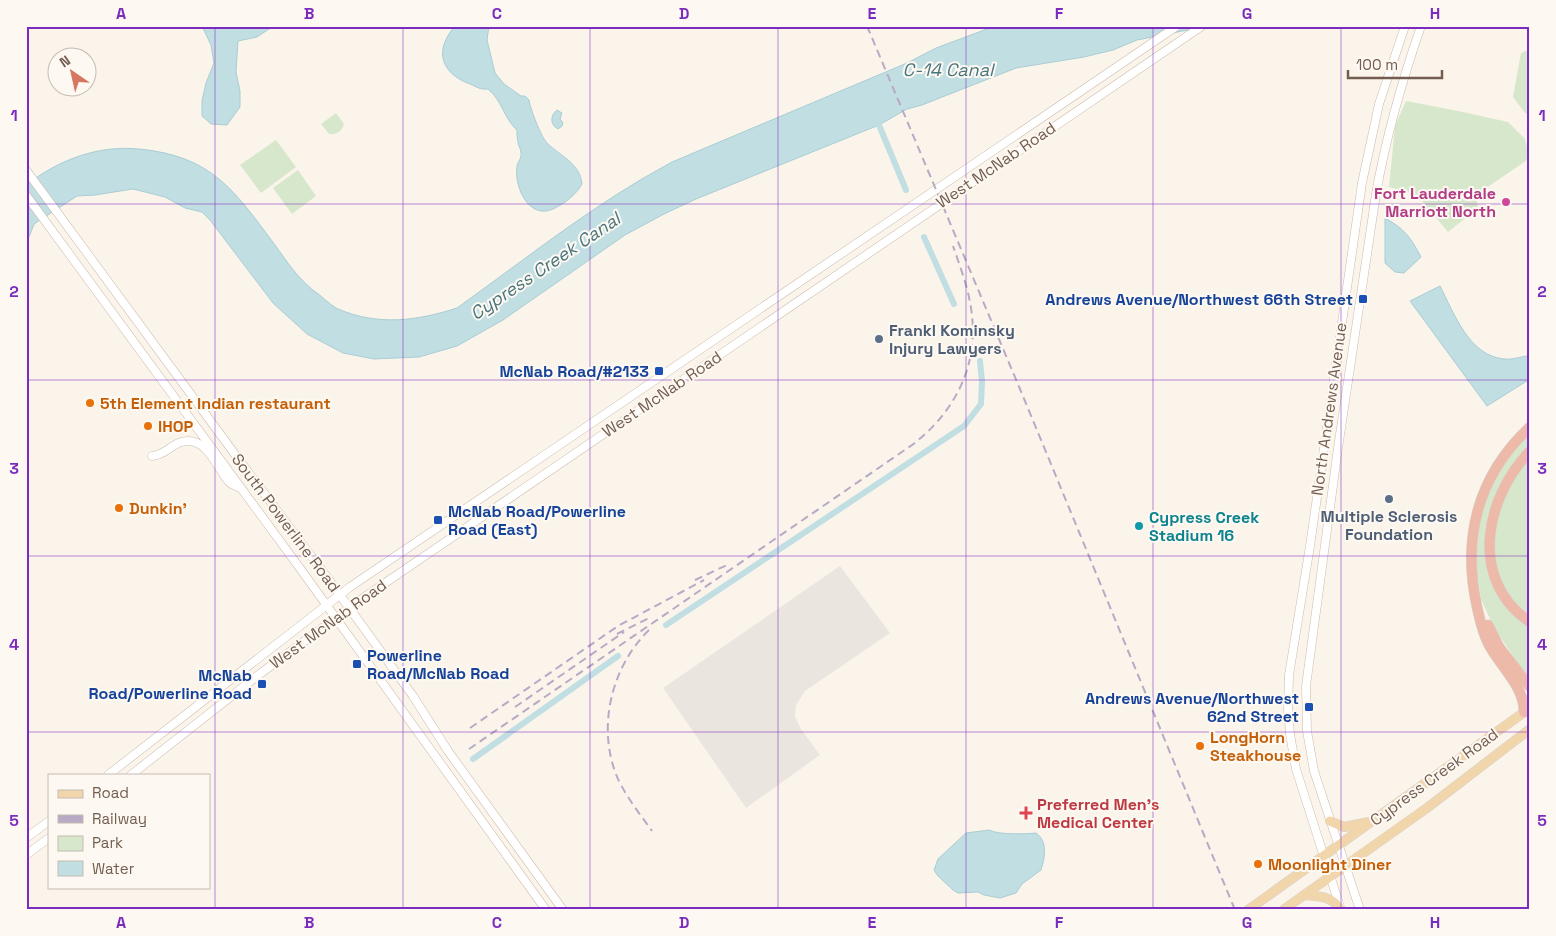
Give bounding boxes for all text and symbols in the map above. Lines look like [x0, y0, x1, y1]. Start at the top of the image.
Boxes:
text: A [116, 3, 126, 24]
text: B [304, 3, 314, 24]
text: C [492, 3, 502, 24]
text: D [679, 3, 689, 24]
text: E [868, 3, 877, 24]
text: F [1055, 3, 1064, 24]
text: G [1242, 3, 1252, 24]
text: H [1430, 3, 1440, 24]
north arrow [48, 48, 98, 98]
scale bar [1348, 48, 1442, 80]
text: N [56, 51, 74, 71]
text: 100 m [1356, 55, 1398, 74]
water label: C-14 Canal [903, 58, 996, 81]
text: 1 [10, 105, 18, 126]
text: 1 [1538, 105, 1546, 126]
street label: West McNab Road [932, 117, 1060, 213]
place label: Fort Lauderdale Marriott North [1374, 183, 1496, 222]
marker: Fort Lauderdale Marriott North [1500, 196, 1512, 208]
water label: Cypress Creek Canal [466, 206, 627, 325]
text: 2 [9, 281, 19, 302]
text: 2 [1537, 281, 1547, 302]
place label: Andrews Avenue/Northwest 66th Street [1045, 289, 1353, 310]
marker: Andrews Avenue/Northwest 66th Street [1357, 293, 1369, 305]
place label: Frankl Kominsky Injury Lawyers [889, 320, 1015, 359]
street label: North Andrews Avenue [1306, 321, 1352, 497]
marker: Frankl Kominsky Injury Lawyers [873, 333, 885, 345]
street label: West McNab Road [598, 346, 726, 442]
place label: McNab Road/#2133 [499, 361, 649, 382]
marker: McNab Road/#2133 [653, 365, 665, 377]
place label: 5th Element Indian restaurant [100, 393, 331, 414]
marker: 5th Element Indian restaurant [84, 397, 96, 409]
place label: IHOP [158, 416, 194, 437]
marker: IHOP [142, 420, 154, 432]
street label: South Powerline Road [227, 449, 345, 597]
text: 3 [9, 458, 19, 479]
text: 3 [1537, 458, 1547, 479]
marker: Multiple Sclerosis Foundation [1383, 493, 1395, 505]
place label: Dunkin' [129, 498, 187, 519]
place label: McNab Road/Powerline Road (East) [448, 501, 626, 540]
marker: Dunkin' [113, 502, 125, 514]
place label: Multiple Sclerosis Foundation [1321, 506, 1457, 545]
place label: Cypress Creek Stadium 16 [1149, 507, 1259, 546]
marker: McNab Road/Powerline Road (East) [432, 514, 444, 526]
marker: Cypress Creek Stadium 16 [1133, 520, 1145, 532]
street label: West McNab Road [265, 574, 391, 674]
text: 4 [9, 634, 19, 655]
text: 4 [1537, 634, 1547, 655]
place label: Powerline Road/McNab Road [367, 645, 509, 684]
marker: Powerline Road/McNab Road [351, 658, 363, 670]
place label: McNab Road/Powerline Road [88, 665, 252, 704]
marker: McNab Road/Powerline Road [256, 678, 268, 690]
place label: Andrews Avenue/Northwest 62nd Street [1085, 688, 1299, 727]
marker: Andrews Avenue/Northwest 62nd Street [1303, 701, 1315, 713]
street label: Cypress Creek Road [1366, 723, 1502, 831]
place label: LongHorn Steakhouse [1210, 727, 1301, 766]
marker: LongHorn Steakhouse [1194, 740, 1206, 752]
legend [48, 774, 210, 888]
text: Road [92, 783, 129, 802]
place label: Preferred Men's Medical Center [1037, 794, 1159, 833]
marker: Preferred Men's Medical Center [1019, 806, 1033, 820]
text: Railway [92, 809, 147, 828]
text: 5 [9, 810, 19, 831]
text: 5 [1537, 810, 1547, 831]
text: Park [92, 833, 123, 852]
place label: Moonlight Diner [1268, 854, 1392, 875]
marker: Moonlight Diner [1252, 858, 1264, 870]
text: Water [92, 859, 135, 878]
text: A [116, 912, 126, 933]
text: B [304, 912, 314, 933]
text: C [492, 912, 502, 933]
text: D [679, 912, 689, 933]
text: E [868, 912, 877, 933]
text: F [1055, 912, 1064, 933]
text: G [1242, 912, 1252, 933]
text: H [1430, 912, 1440, 933]

